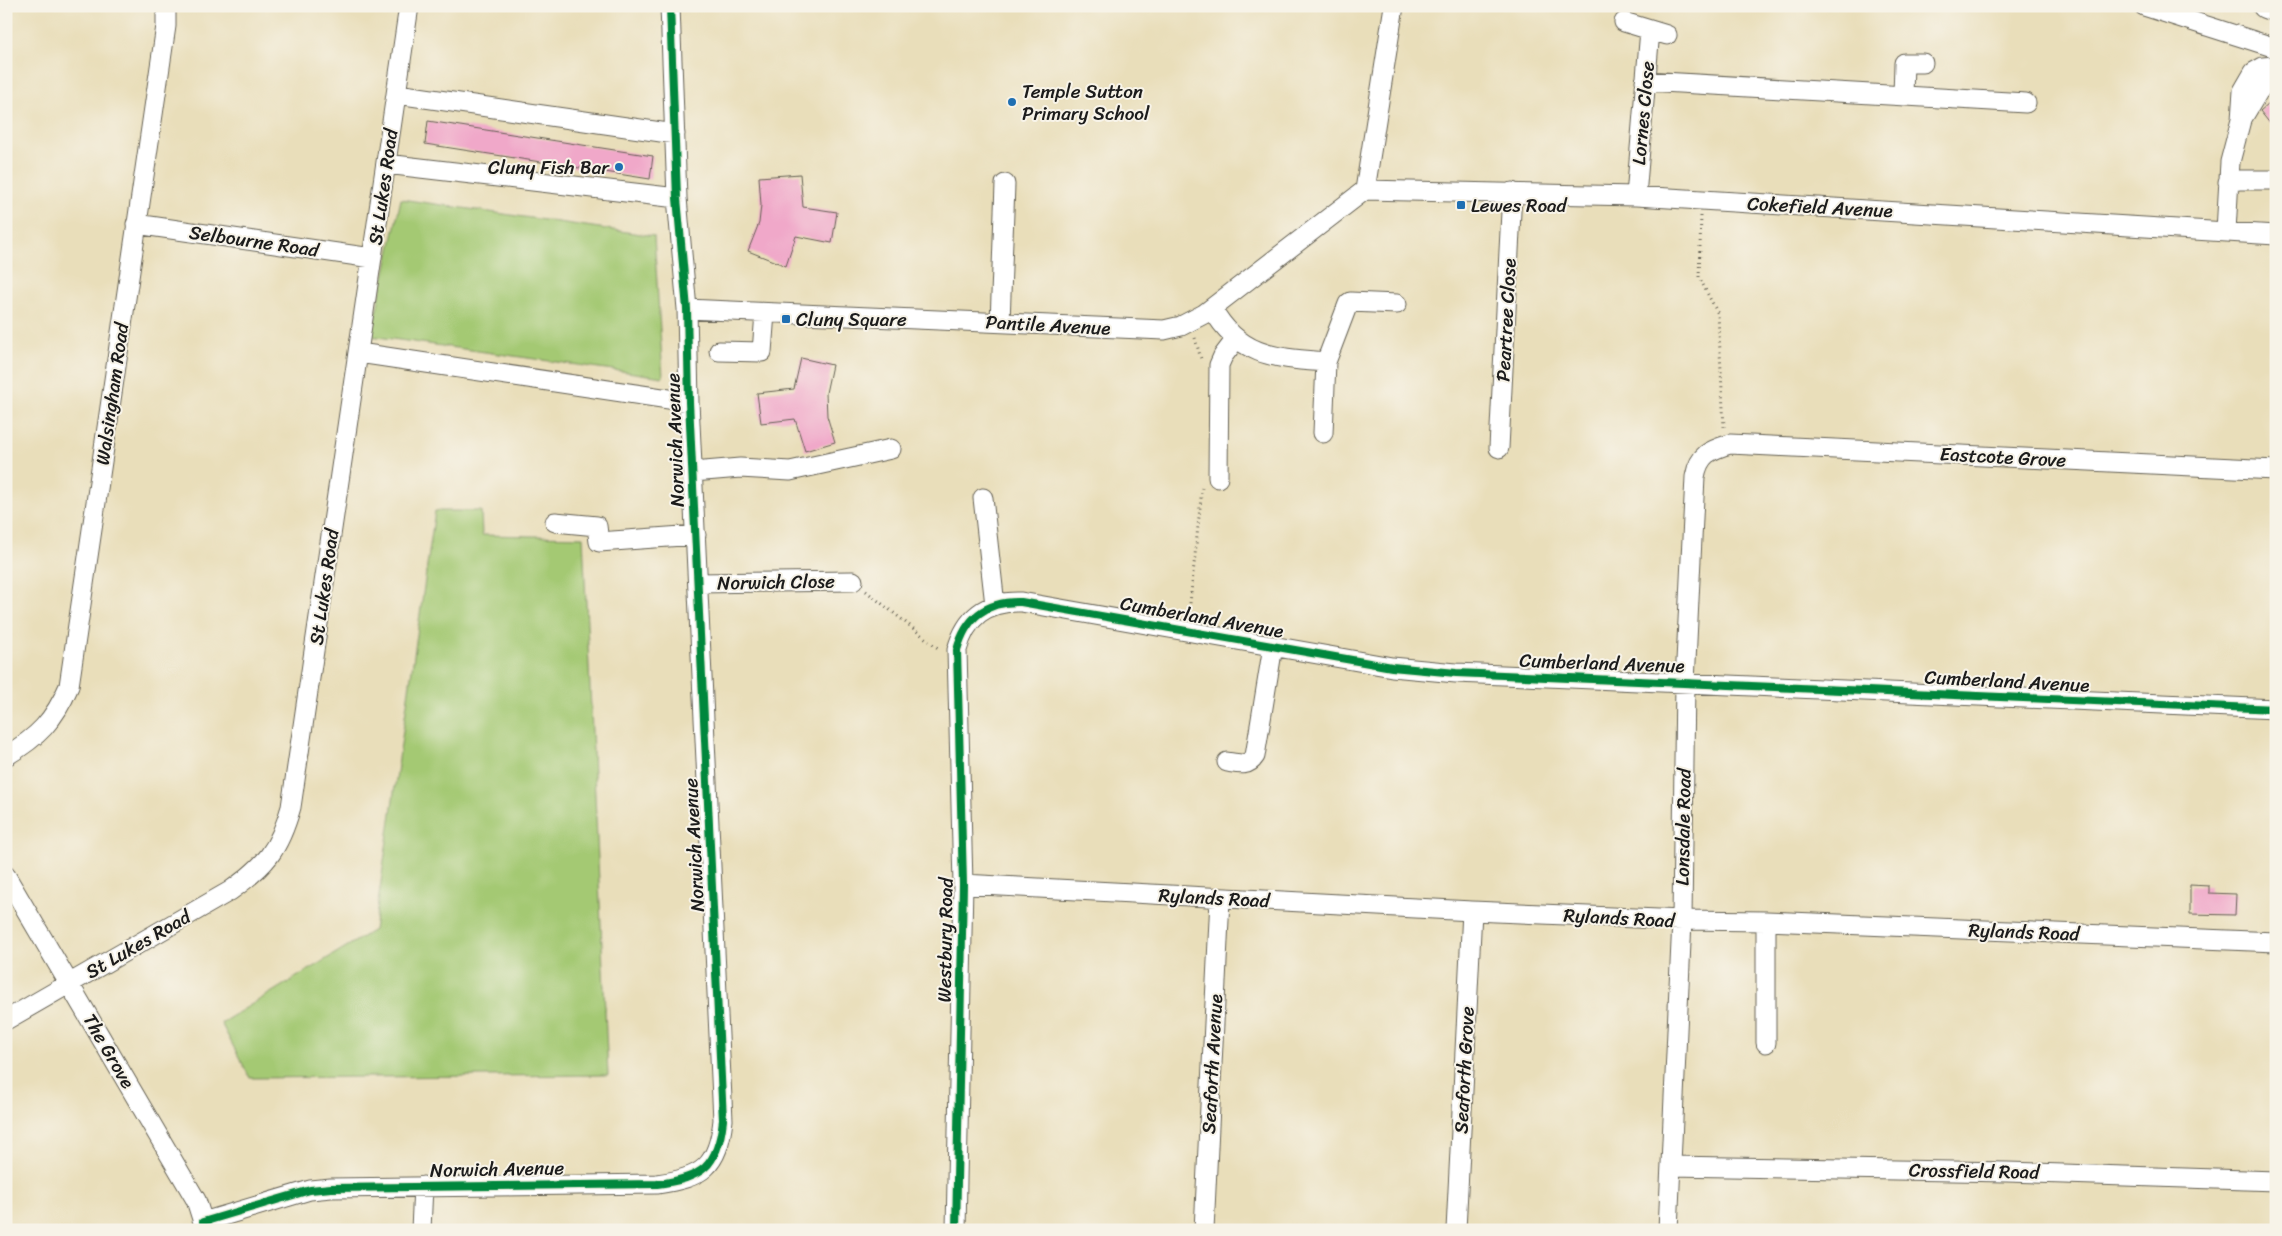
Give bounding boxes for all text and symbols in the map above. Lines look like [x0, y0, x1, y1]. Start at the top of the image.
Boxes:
street label: Lornes Close [1622, 59, 1664, 166]
place label: Temple Sutton Primary School [1022, 75, 1150, 130]
marker: Temple Sutton Primary School [1006, 96, 1018, 108]
street label: St Lukes Road [359, 125, 408, 247]
place label: Cluny Fish Bar [488, 151, 610, 184]
marker: Cluny Fish Bar [613, 161, 625, 173]
street label: Cokefield Avenue [1746, 187, 1894, 227]
place label: Lewes Road [1471, 189, 1569, 222]
marker: Lewes Road [1455, 199, 1467, 211]
street label: Selbourne Road [187, 216, 322, 267]
street label: Peartree Close [1486, 258, 1526, 382]
place label: Cluny Square [796, 303, 907, 336]
street label: Pantile Avenue [985, 305, 1111, 345]
marker: Cluny Square [780, 313, 792, 325]
street label: Walsingham Road [86, 319, 139, 467]
street label: Norwich Avenue [656, 372, 694, 508]
street label: Eastcote Grove [1939, 437, 2067, 477]
street label: St Lukes Road [300, 525, 349, 647]
street label: Norwich Close [717, 564, 835, 600]
street label: Cumberland Avenue [1118, 586, 1286, 648]
street label: Cumberland Avenue [1519, 644, 1685, 682]
street label: Cumberland Avenue [1924, 660, 2090, 702]
street label: Lonsdale Road [1665, 767, 1701, 886]
street label: Norwich Avenue [674, 777, 714, 913]
street label: Westbury Road [927, 875, 963, 1003]
street label: Rylands Road [1158, 879, 1272, 917]
street label: St Lukes Road [79, 899, 199, 988]
street label: Rylands Road [1563, 899, 1677, 937]
street label: Rylands Road [1968, 914, 2082, 950]
street label: Seaforth Avenue [1192, 993, 1232, 1135]
street label: Seaforth Grove [1444, 1005, 1484, 1134]
street label: The Grove [74, 1007, 144, 1095]
street label: Norwich Avenue [430, 1151, 565, 1187]
street label: Crossfield Road [1908, 1153, 2042, 1189]

